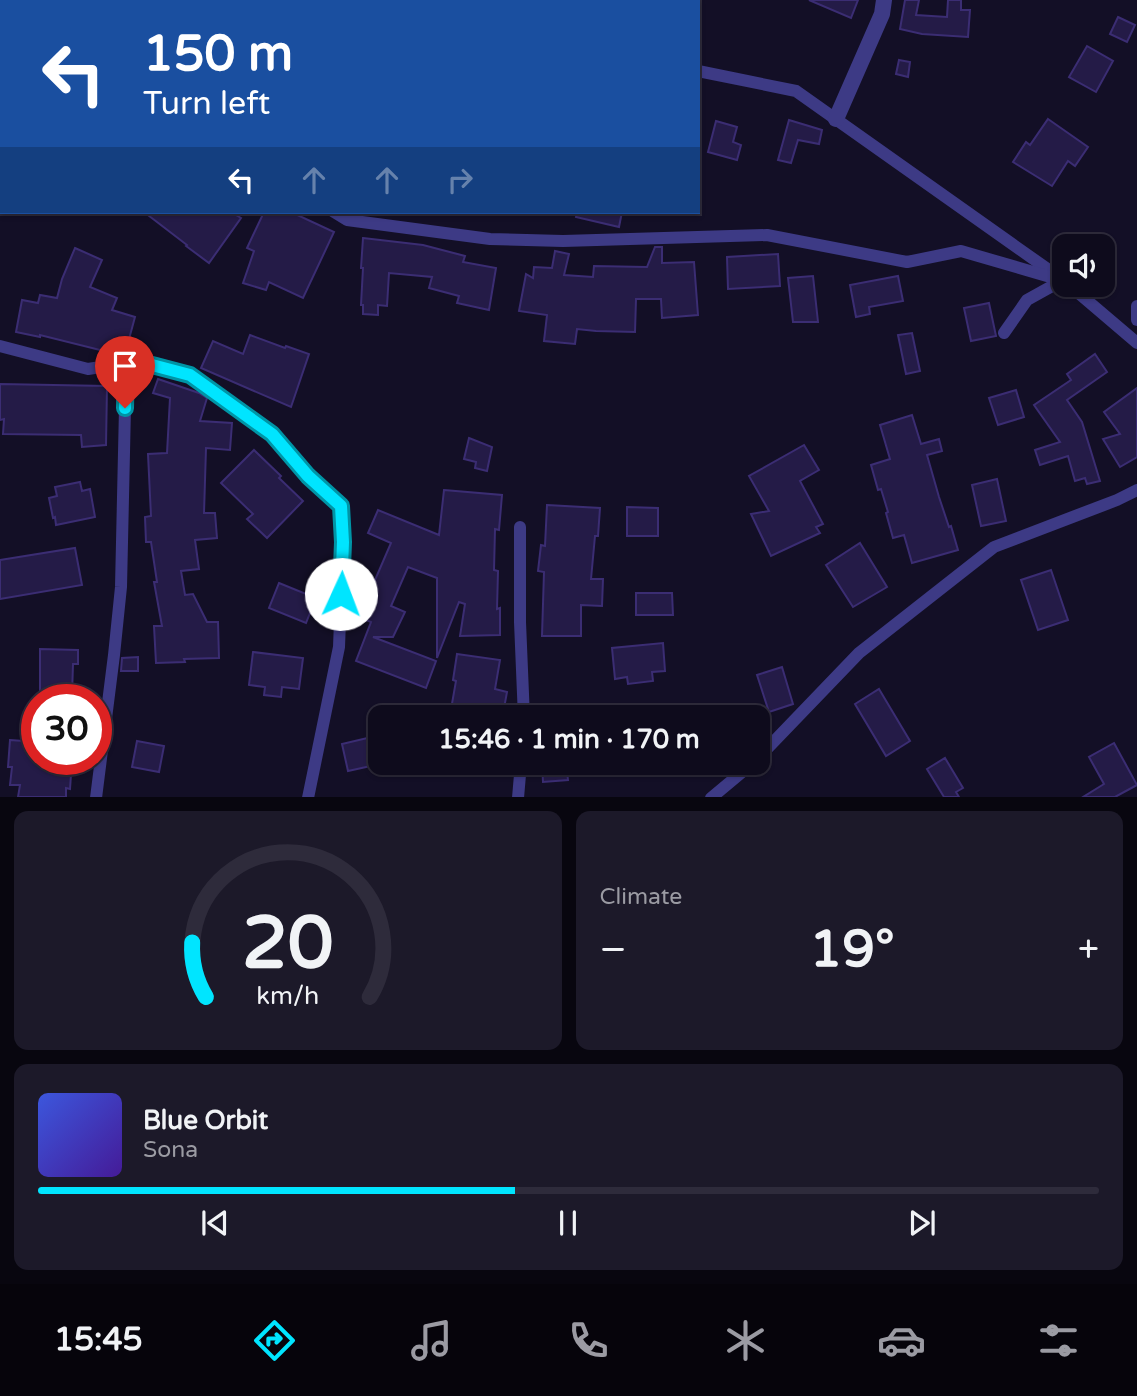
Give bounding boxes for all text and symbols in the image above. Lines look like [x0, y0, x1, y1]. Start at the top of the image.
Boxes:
text: 150 m [143, 25, 293, 84]
icon: left [28, 28, 119, 119]
text: Turn left [143, 85, 270, 123]
icon: left [222, 161, 260, 199]
icon: ahead [295, 161, 333, 199]
icon: ahead [368, 161, 406, 199]
icon: right [441, 161, 479, 199]
map controls [1052, 234, 1115, 297]
button: sound [1052, 234, 1115, 297]
pin [95, 336, 155, 408]
icon: arrive [106, 347, 144, 385]
position arrow [304, 557, 378, 631]
speed limit sign: 30 [21, 684, 112, 775]
text: 15:46 · 1 min · 170 m [438, 724, 700, 755]
text: Climate [600, 883, 682, 911]
text: 20 [242, 900, 333, 988]
text: 19° [810, 918, 895, 981]
text: − [600, 927, 627, 973]
text: + [1078, 927, 1099, 973]
text: km/h [256, 980, 319, 1010]
text: Blue Orbit [143, 1105, 268, 1136]
text: Sona [143, 1136, 198, 1164]
icon: previous [196, 1204, 234, 1242]
icon: pause [549, 1204, 587, 1242]
icon: next [903, 1204, 941, 1242]
icon: directions [250, 1316, 299, 1365]
icon: music [407, 1316, 456, 1365]
icon: phone [564, 1316, 613, 1365]
icon: climate [721, 1316, 770, 1365]
icon: car [877, 1316, 926, 1365]
icon: filters [1034, 1316, 1083, 1365]
text: 15:45 [54, 1321, 143, 1359]

